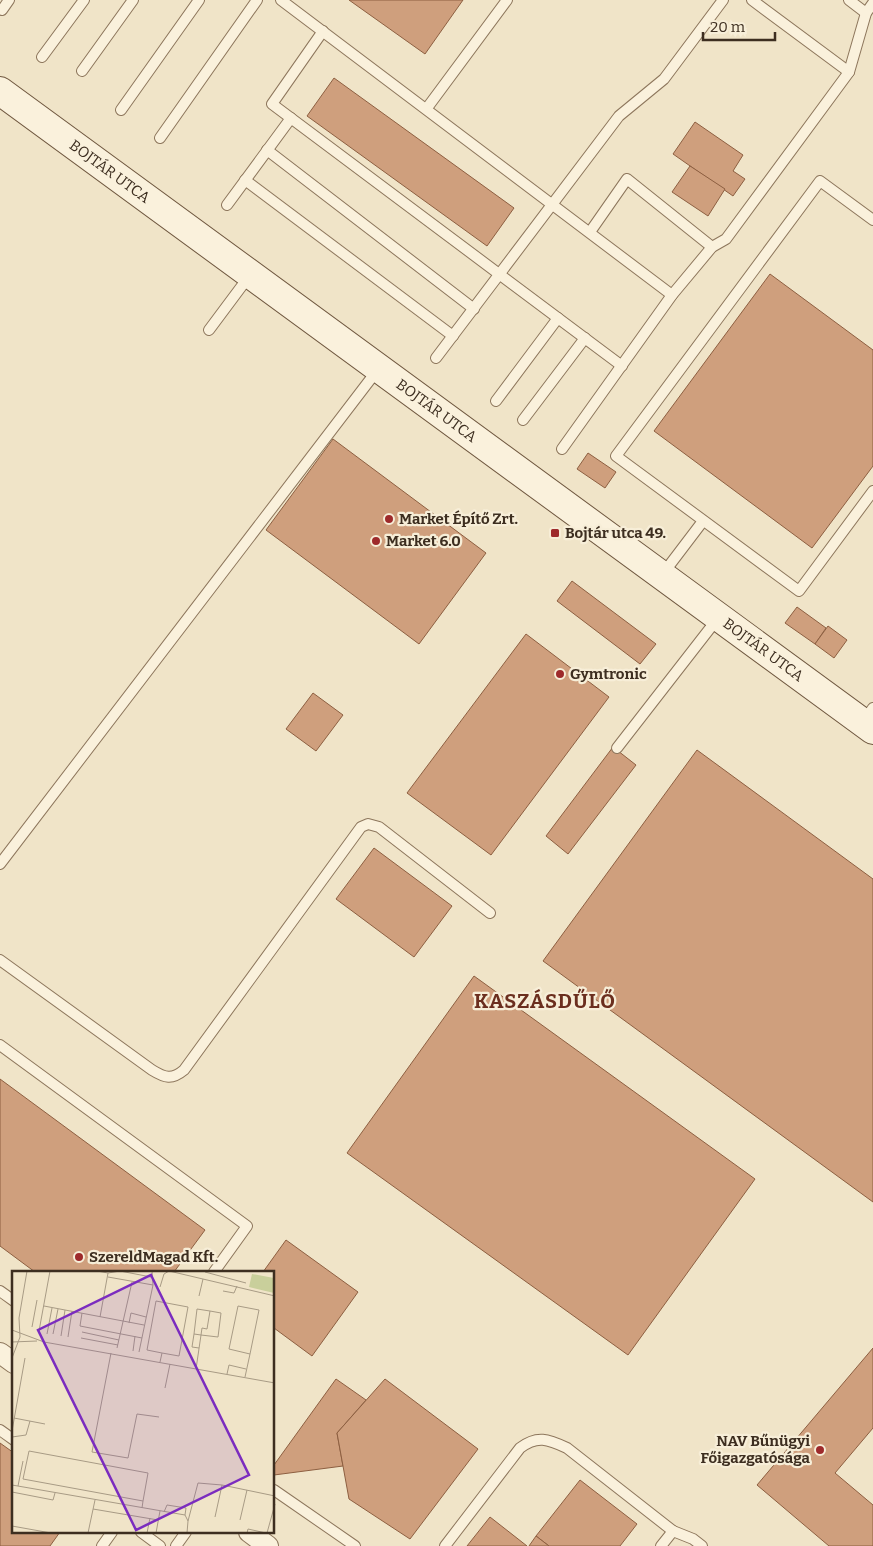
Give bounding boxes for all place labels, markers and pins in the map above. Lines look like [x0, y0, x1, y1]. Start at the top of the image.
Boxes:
place label: Market Építő Zrt. [399, 510, 518, 528]
marker: Market Építő Zrt. [383, 513, 395, 525]
place label: Bojtár utca 49. [565, 524, 666, 542]
marker: Bojtár utca 49. [549, 527, 561, 539]
place label: Market 6.0 [386, 532, 461, 550]
marker: Market 6.0 [370, 535, 382, 547]
place label: Gymtronic [570, 665, 647, 683]
marker: Gymtronic [554, 668, 566, 680]
place label: SzereldMagad Kft. [89, 1248, 218, 1266]
marker: SzereldMagad Kft. [73, 1251, 85, 1263]
place label: NAV Bűnügyi Főigazgatósága [701, 1432, 811, 1467]
marker: NAV Bűnügyi Főigazgatósága [814, 1444, 826, 1456]

